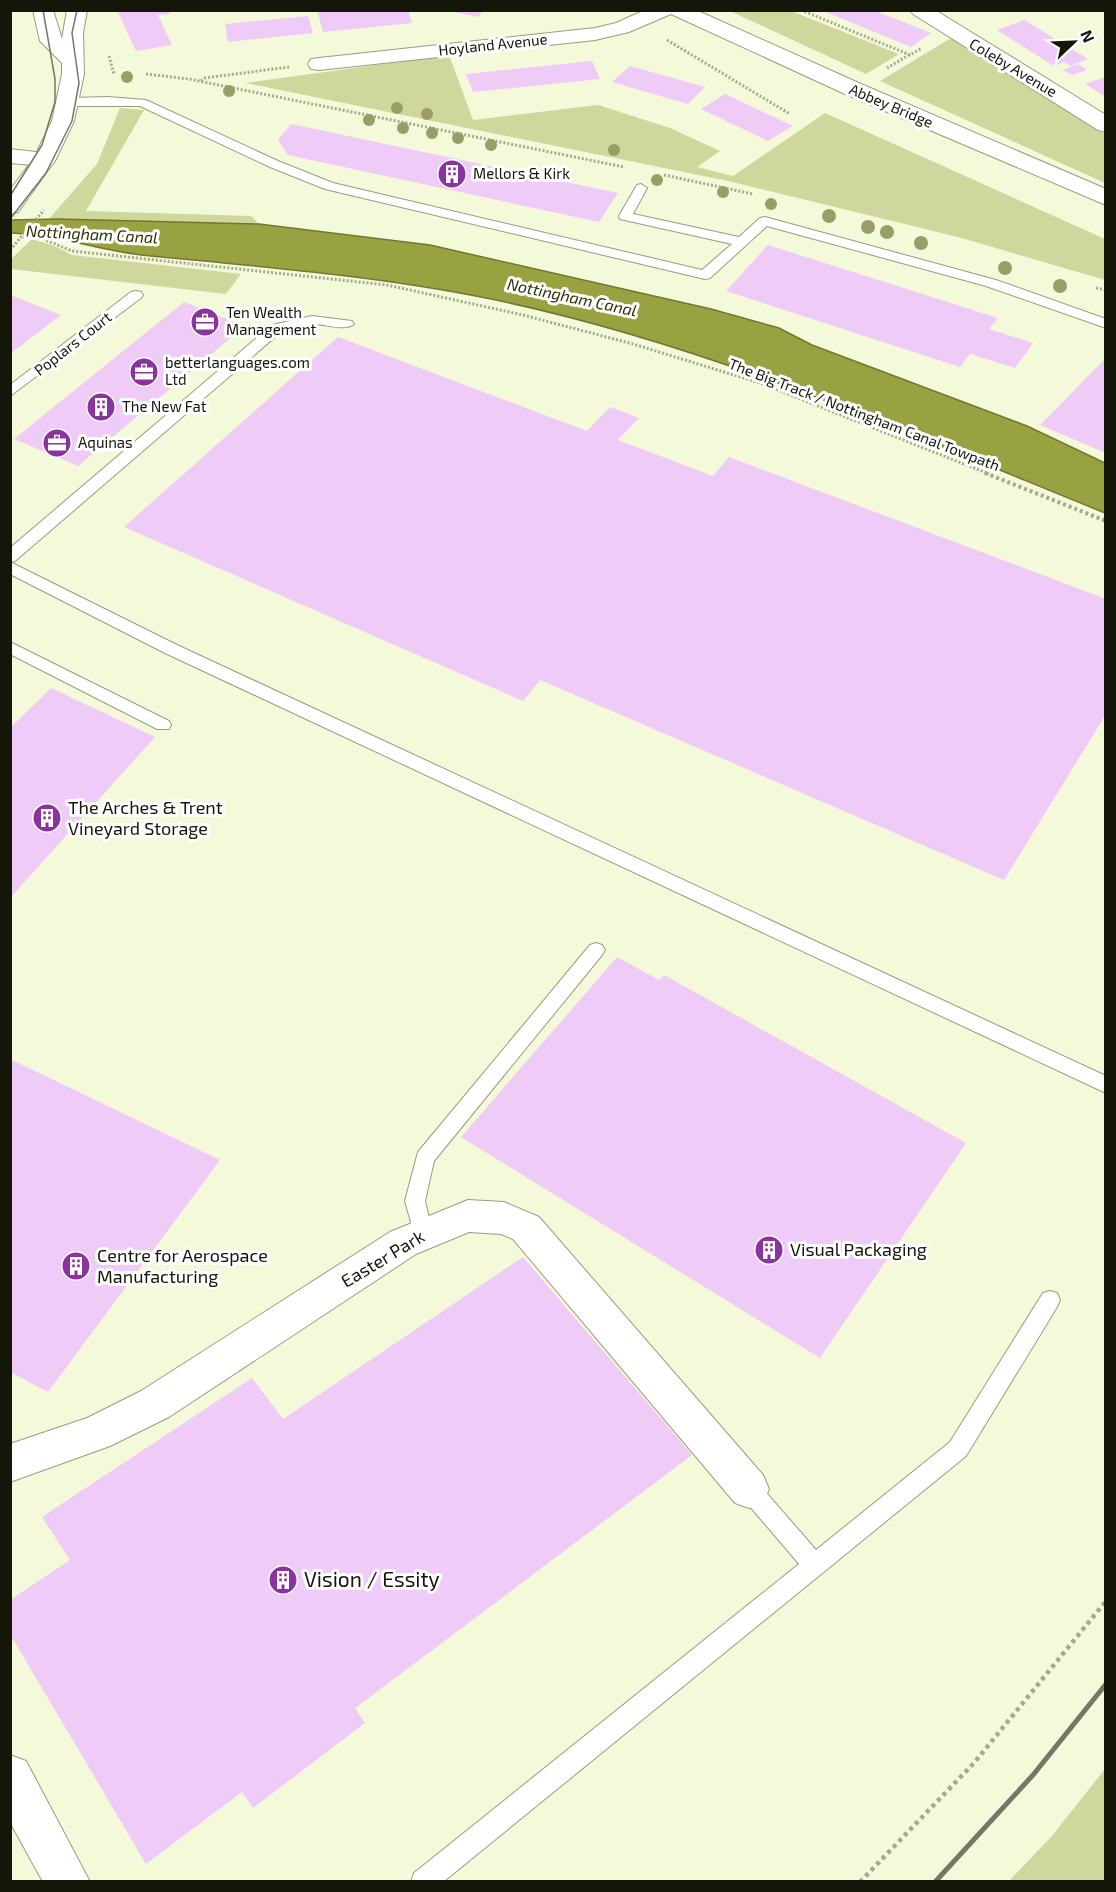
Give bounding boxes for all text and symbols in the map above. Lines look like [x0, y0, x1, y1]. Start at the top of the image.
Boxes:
north arrow [1044, 12, 1104, 72]
text: N [1077, 27, 1099, 45]
street label: Hoyland Avenue [437, 29, 548, 59]
street label: Coleby Avenue [966, 34, 1061, 100]
street label: Abbey Bridge [847, 79, 936, 131]
building icon: Mellors & Kirk [436, 158, 468, 190]
place label: Mellors & Kirk [473, 164, 570, 182]
water label: Nottingham Canal [26, 221, 158, 246]
water label: Nottingham Canal [506, 274, 639, 320]
place label: Ten Wealth Management [226, 303, 317, 338]
office icon: Ten Wealth Management [189, 306, 221, 338]
street label: Poplars Court [30, 307, 115, 379]
place label: betterlanguages.com Ltd [165, 353, 310, 388]
street label: The Big Track / Nottingham Canal Towpath [726, 354, 1002, 474]
office icon: betterlanguages.com Ltd [128, 356, 160, 388]
building icon: The New Fat [85, 391, 117, 423]
place label: The New Fat [122, 397, 207, 415]
office icon: Aquinas [41, 427, 73, 459]
place label: Aquinas [78, 433, 133, 451]
place label: The Arches & Trent Vineyard Storage [68, 796, 223, 839]
building icon: The Arches & Trent Vineyard Storage [31, 802, 63, 834]
street label: Easter Park [337, 1225, 428, 1292]
building icon: Visual Packaging [753, 1234, 785, 1266]
place label: Visual Packaging [790, 1238, 927, 1260]
place label: Centre for Aerospace Manufacturing [97, 1244, 268, 1287]
building icon: Centre for Aerospace Manufacturing [60, 1250, 92, 1282]
building icon: Vision / Essity [267, 1564, 299, 1596]
place label: Vision / Essity [304, 1566, 440, 1591]

